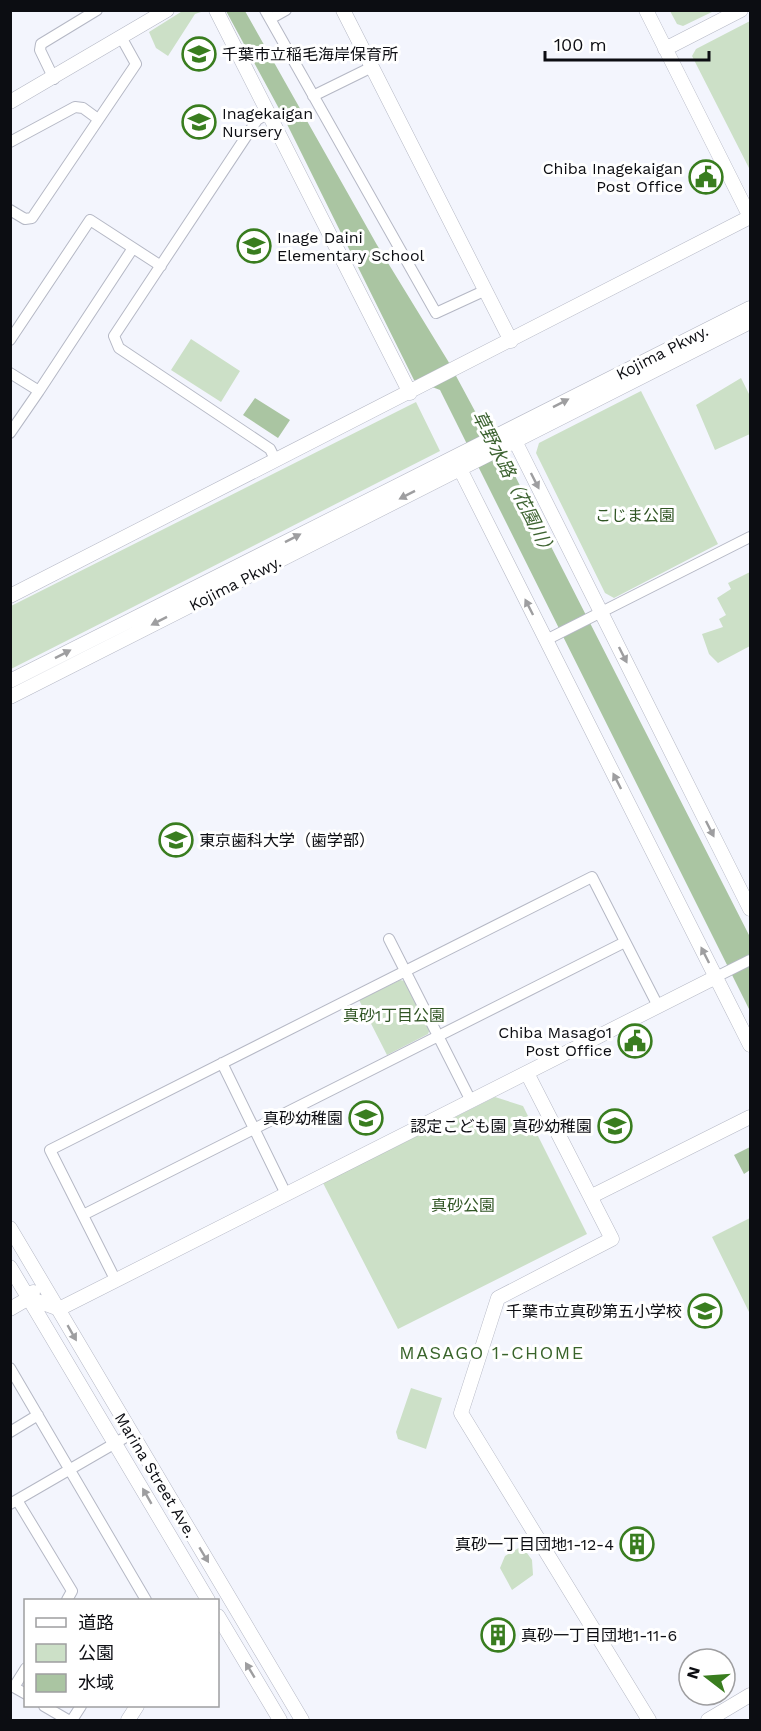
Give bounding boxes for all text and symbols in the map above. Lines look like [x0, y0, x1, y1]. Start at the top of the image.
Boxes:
scale bar [545, 24, 708, 62]
text: 100 m [554, 34, 607, 55]
school or university icon: 千葉市立稲毛海岸保育所 [181, 36, 217, 72]
place label: 千葉市立稲毛海岸保育所 [222, 45, 398, 64]
school or university icon: Inagekaigan Nursery [181, 104, 217, 140]
place label: Inagekaigan Nursery [222, 104, 313, 141]
place label: Chiba Inagekaigan Post Office [543, 159, 683, 196]
public building icon: Chiba Inagekaigan Post Office [688, 159, 724, 195]
school or university icon: Inage Daini Elementary School [236, 228, 272, 264]
place label: Inage Daini Elementary School [277, 228, 425, 265]
street label: Kojima Pkwy. [613, 321, 711, 384]
one-way arrow [552, 398, 569, 407]
water label: 草野水路（花園川） [468, 407, 561, 561]
one-way arrow [530, 473, 539, 490]
one-way arrow [399, 490, 416, 500]
park label: こじま公園 [595, 506, 675, 525]
one-way arrow [285, 533, 302, 543]
street label: Kojima Pkwy. [186, 552, 284, 615]
one-way arrow [525, 598, 534, 615]
one-way arrow [150, 617, 167, 626]
one-way arrow [618, 647, 627, 664]
one-way arrow [54, 649, 71, 659]
one-way arrow [613, 772, 622, 789]
one-way arrow [706, 821, 715, 838]
school or university icon: 東京歯科大学（歯学部） [158, 822, 194, 858]
place label: 東京歯科大学（歯学部） [199, 831, 375, 850]
one-way arrow [700, 946, 710, 963]
park label: 真砂1丁目公園 [343, 1006, 445, 1025]
place label: Chiba Masago1 Post Office [498, 1023, 612, 1060]
public building icon: Chiba Masago1 Post Office [617, 1023, 653, 1059]
school or university icon: 真砂幼稚園 [348, 1100, 384, 1136]
school or university icon: 認定こども園 真砂幼稚園 [597, 1108, 633, 1144]
place label: 真砂幼稚園 [263, 1109, 343, 1128]
place label: 認定こども園 真砂幼稚園 [411, 1117, 592, 1136]
park label: 真砂公園 [431, 1196, 495, 1215]
school or university icon: 千葉市立真砂第五小学校 [687, 1293, 723, 1329]
place label: 千葉市立真砂第五小学校 [506, 1302, 682, 1321]
one-way arrow [67, 1325, 77, 1342]
district label: MASAGO 1-CHOME [399, 1342, 585, 1363]
street label: Marina Street Ave. [111, 1409, 200, 1541]
one-way arrow [142, 1487, 152, 1504]
building icon: 真砂一丁目団地1-12-4 [619, 1526, 655, 1562]
place label: 真砂一丁目団地1-12-4 [455, 1535, 614, 1554]
one-way arrow [198, 1547, 209, 1563]
legend [24, 1599, 219, 1707]
text: 道路 [78, 1612, 114, 1633]
building icon: 真砂一丁目団地1-11-6 [480, 1617, 516, 1653]
place label: 真砂一丁目団地1-11-6 [521, 1626, 677, 1645]
text: 公園 [78, 1642, 114, 1663]
north arrow [677, 1647, 737, 1707]
one-way arrow [244, 1662, 255, 1678]
text: N [682, 1664, 704, 1681]
text: 水域 [78, 1672, 114, 1693]

